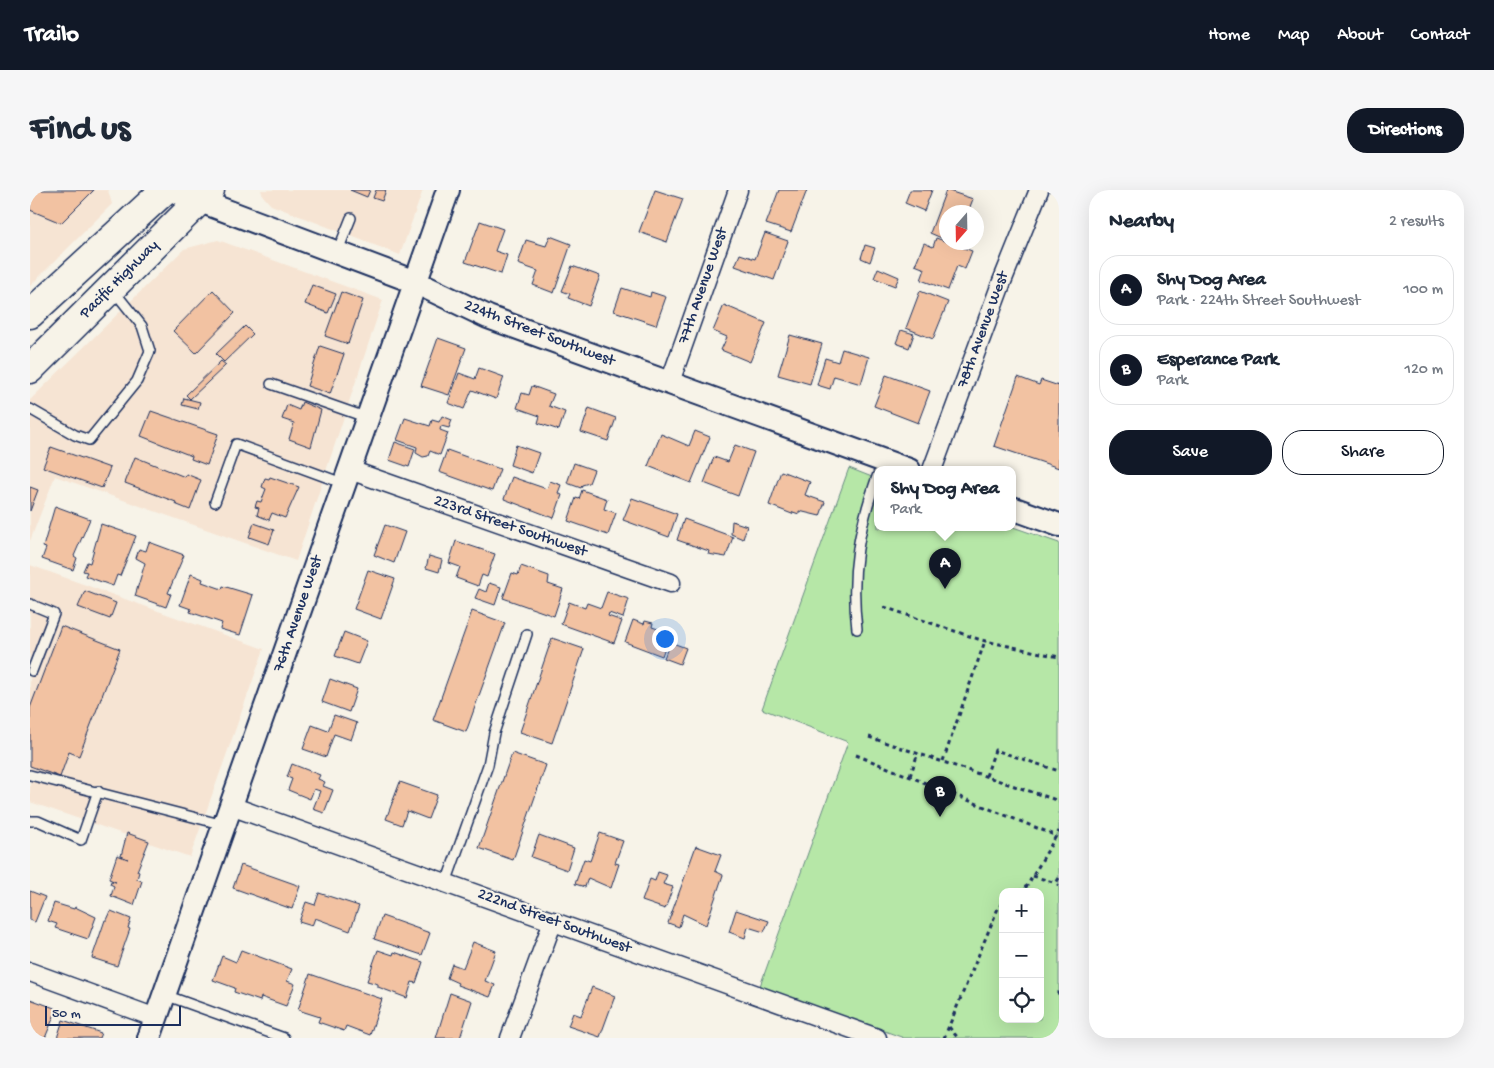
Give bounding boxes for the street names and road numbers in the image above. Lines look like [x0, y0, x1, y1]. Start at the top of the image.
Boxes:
street label: 77th Avenue West [675, 224, 733, 348]
street label: Pacific Highway [76, 237, 163, 324]
street label: 78th Avenue West [954, 268, 1014, 392]
street label: 224th Street Southwest [461, 296, 618, 372]
street label: 223rd Street Southwest [431, 492, 590, 563]
street label: 76th Avenue West [270, 552, 328, 675]
street label: 222nd Street Southwest [475, 885, 635, 959]

